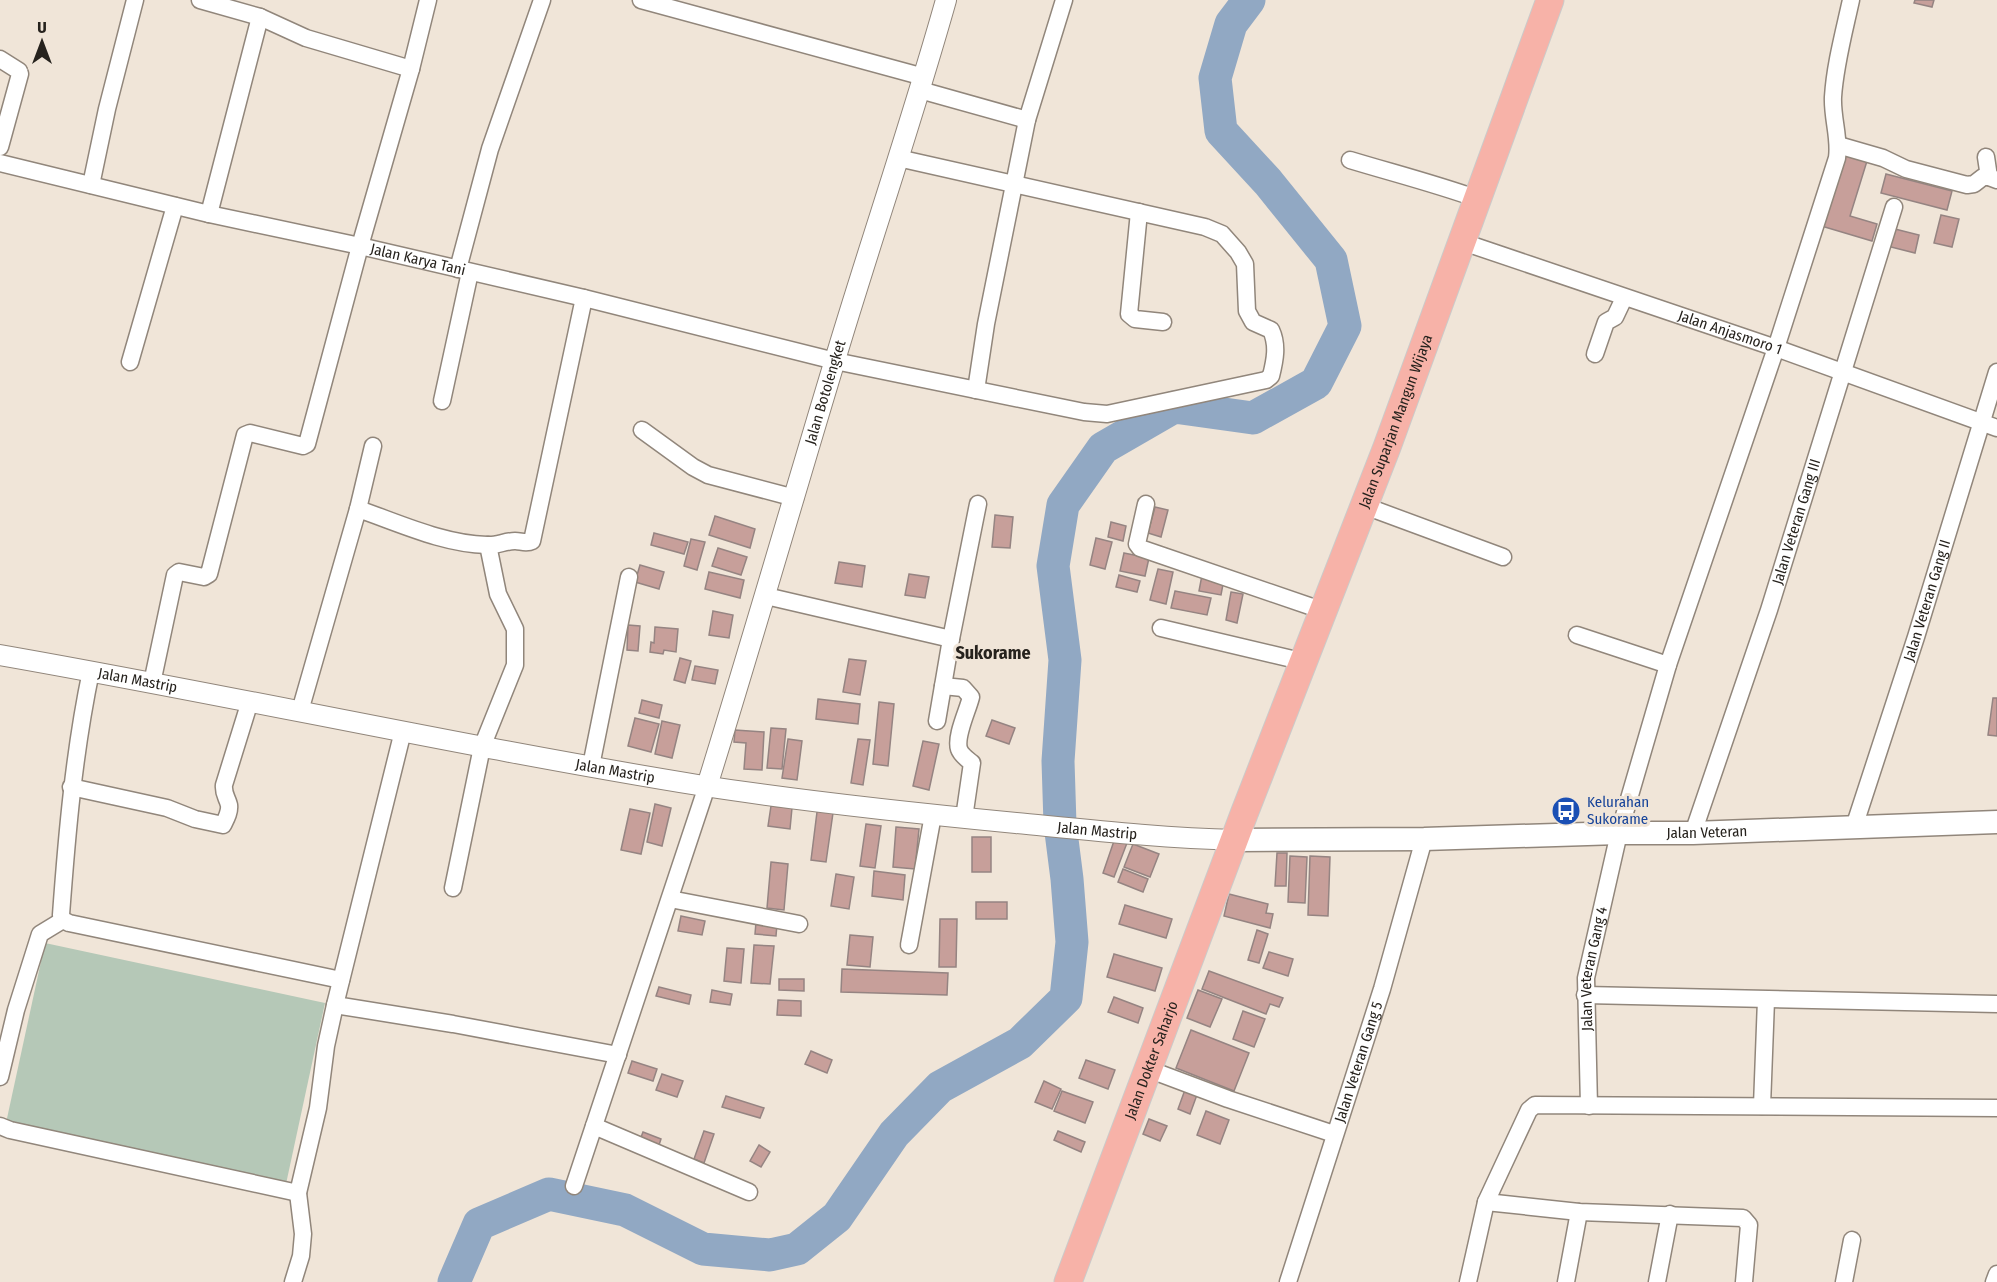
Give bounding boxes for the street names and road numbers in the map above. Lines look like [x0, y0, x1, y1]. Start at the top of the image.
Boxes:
street label: Jalan Karya Tani [369, 240, 467, 279]
street label: Jalan Anjasmoro 1 [1676, 306, 1785, 358]
street label: Jalan Suparjan Mangun Wijaya [1355, 332, 1436, 511]
street label: Jalan Botolengket [801, 338, 849, 447]
street label: Jalan Veteran Gang III [1768, 457, 1824, 587]
street label: Jalan Veteran Gang II [1900, 537, 1954, 664]
street label: Jalan Mastrip [97, 664, 179, 696]
street label: Jalan Mastrip [574, 755, 656, 787]
street label: Jalan Mastrip [1056, 818, 1138, 843]
street label: Jalan Veteran [1666, 822, 1748, 842]
street label: Jalan Veteran Gang 4 [1577, 905, 1611, 1031]
street label: Jalan Dokter Saharjo [1121, 998, 1182, 1122]
street label: Jalan Veteran Gang 5 [1331, 999, 1386, 1125]

